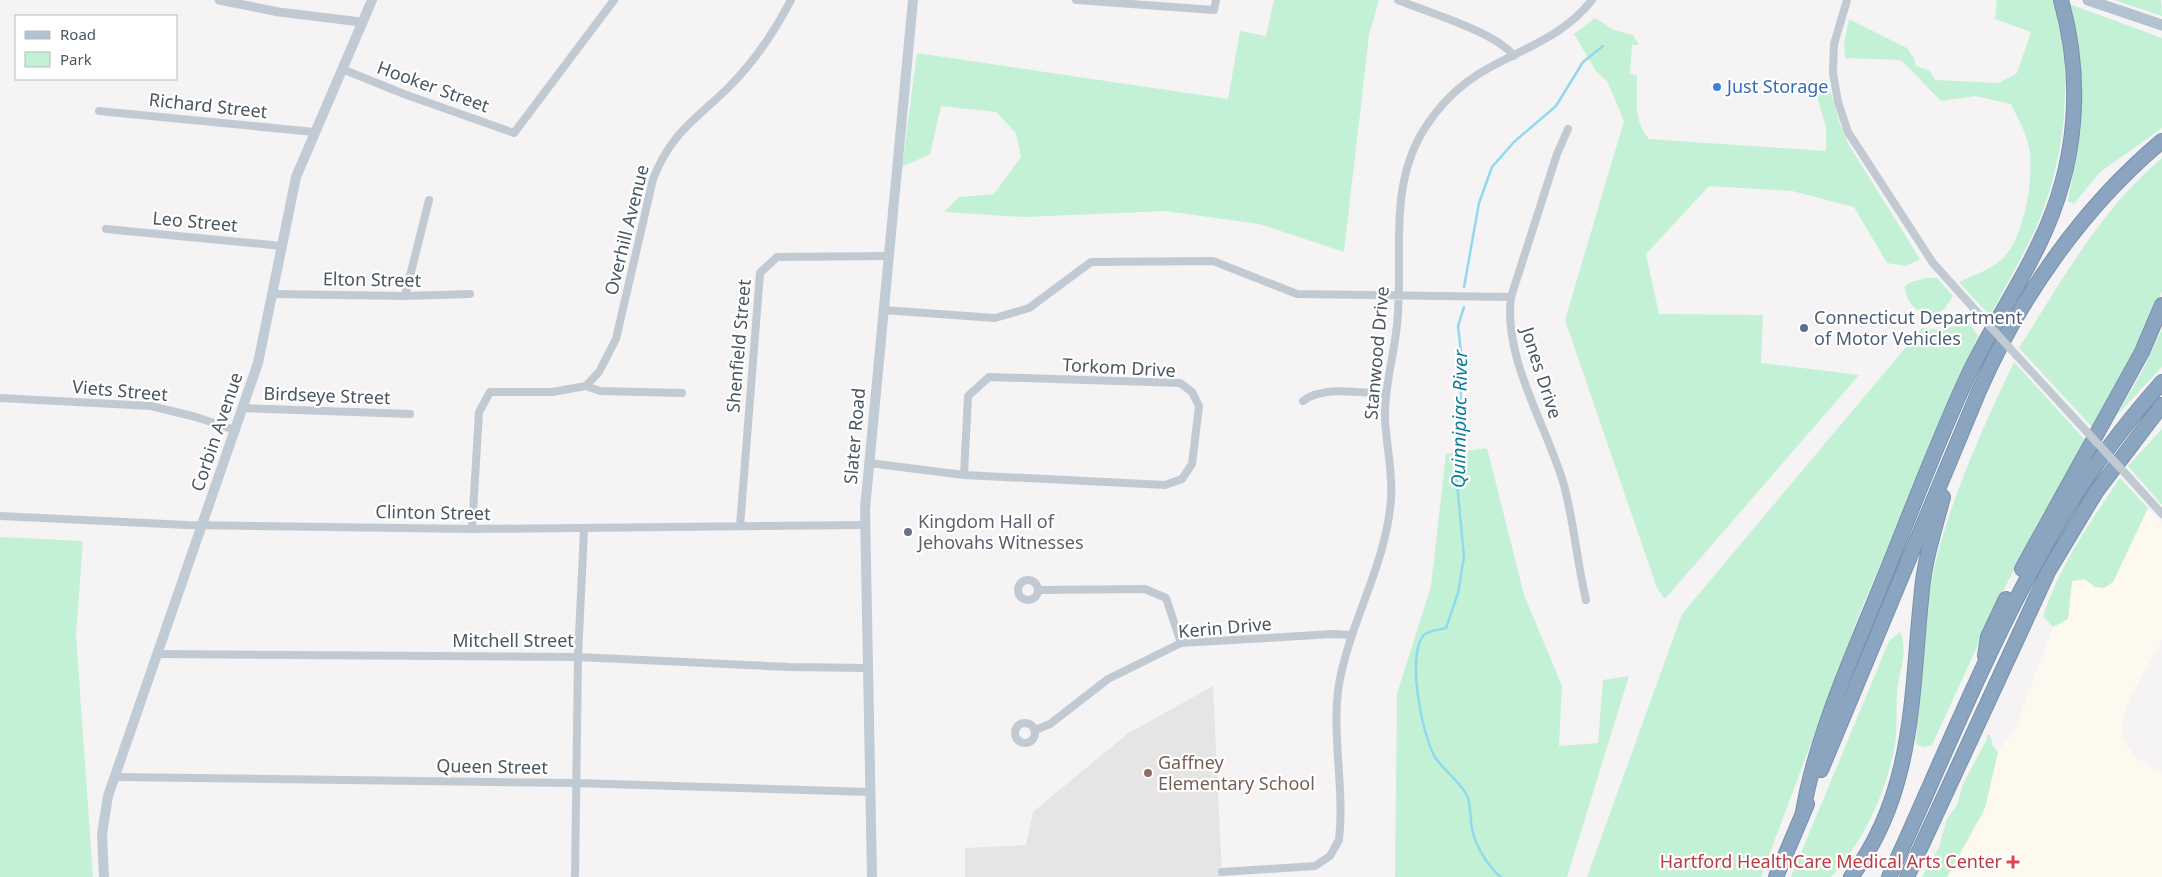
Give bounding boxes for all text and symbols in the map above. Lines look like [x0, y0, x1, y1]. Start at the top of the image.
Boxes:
legend [15, 15, 178, 80]
text: Road [60, 24, 96, 44]
text: Park [60, 49, 92, 69]
street label: Hooker Street [374, 55, 493, 118]
place label: Just Storage [1725, 74, 1829, 98]
marker: Just Storage [1711, 81, 1723, 93]
street label: Richard Street [148, 87, 269, 123]
street label: Overhill Avenue [598, 162, 654, 298]
street label: Leo Street [151, 205, 239, 237]
street label: Elton Street [323, 266, 422, 292]
street label: Shenfield Street [720, 278, 756, 414]
street label: Stanwood Drive [1358, 285, 1394, 421]
place label: Connecticut Department of Motor Vehicles [1814, 305, 2023, 350]
street label: Jones Drive [1515, 322, 1568, 422]
marker: Connecticut Department of Motor Vehicles [1798, 322, 1810, 334]
water label: Quinnipiac River [1445, 348, 1473, 488]
street label: Torkom Drive [1062, 352, 1176, 382]
street label: Corbin Avenue [184, 369, 248, 494]
street label: Viets Street [71, 374, 169, 406]
street label: Birdseye Street [263, 381, 391, 409]
street label: Slater Road [838, 387, 870, 485]
street label: Clinton Street [375, 499, 491, 525]
place label: Kingdom Hall of Jehovahs Witnesses [916, 509, 1084, 554]
marker: Kingdom Hall of Jehovahs Witnesses [902, 526, 914, 538]
street label: Kerin Drive [1177, 611, 1273, 643]
street label: Mitchell Street [452, 628, 574, 652]
place label: Gaffney Elementary School [1158, 750, 1315, 795]
street label: Queen Street [436, 753, 548, 779]
marker: Gaffney Elementary School [1142, 767, 1154, 779]
place label: Hartford HealthCare Medical Arts Center [1660, 849, 2003, 873]
marker: Hartford HealthCare Medical Arts Center [2006, 855, 2020, 869]

